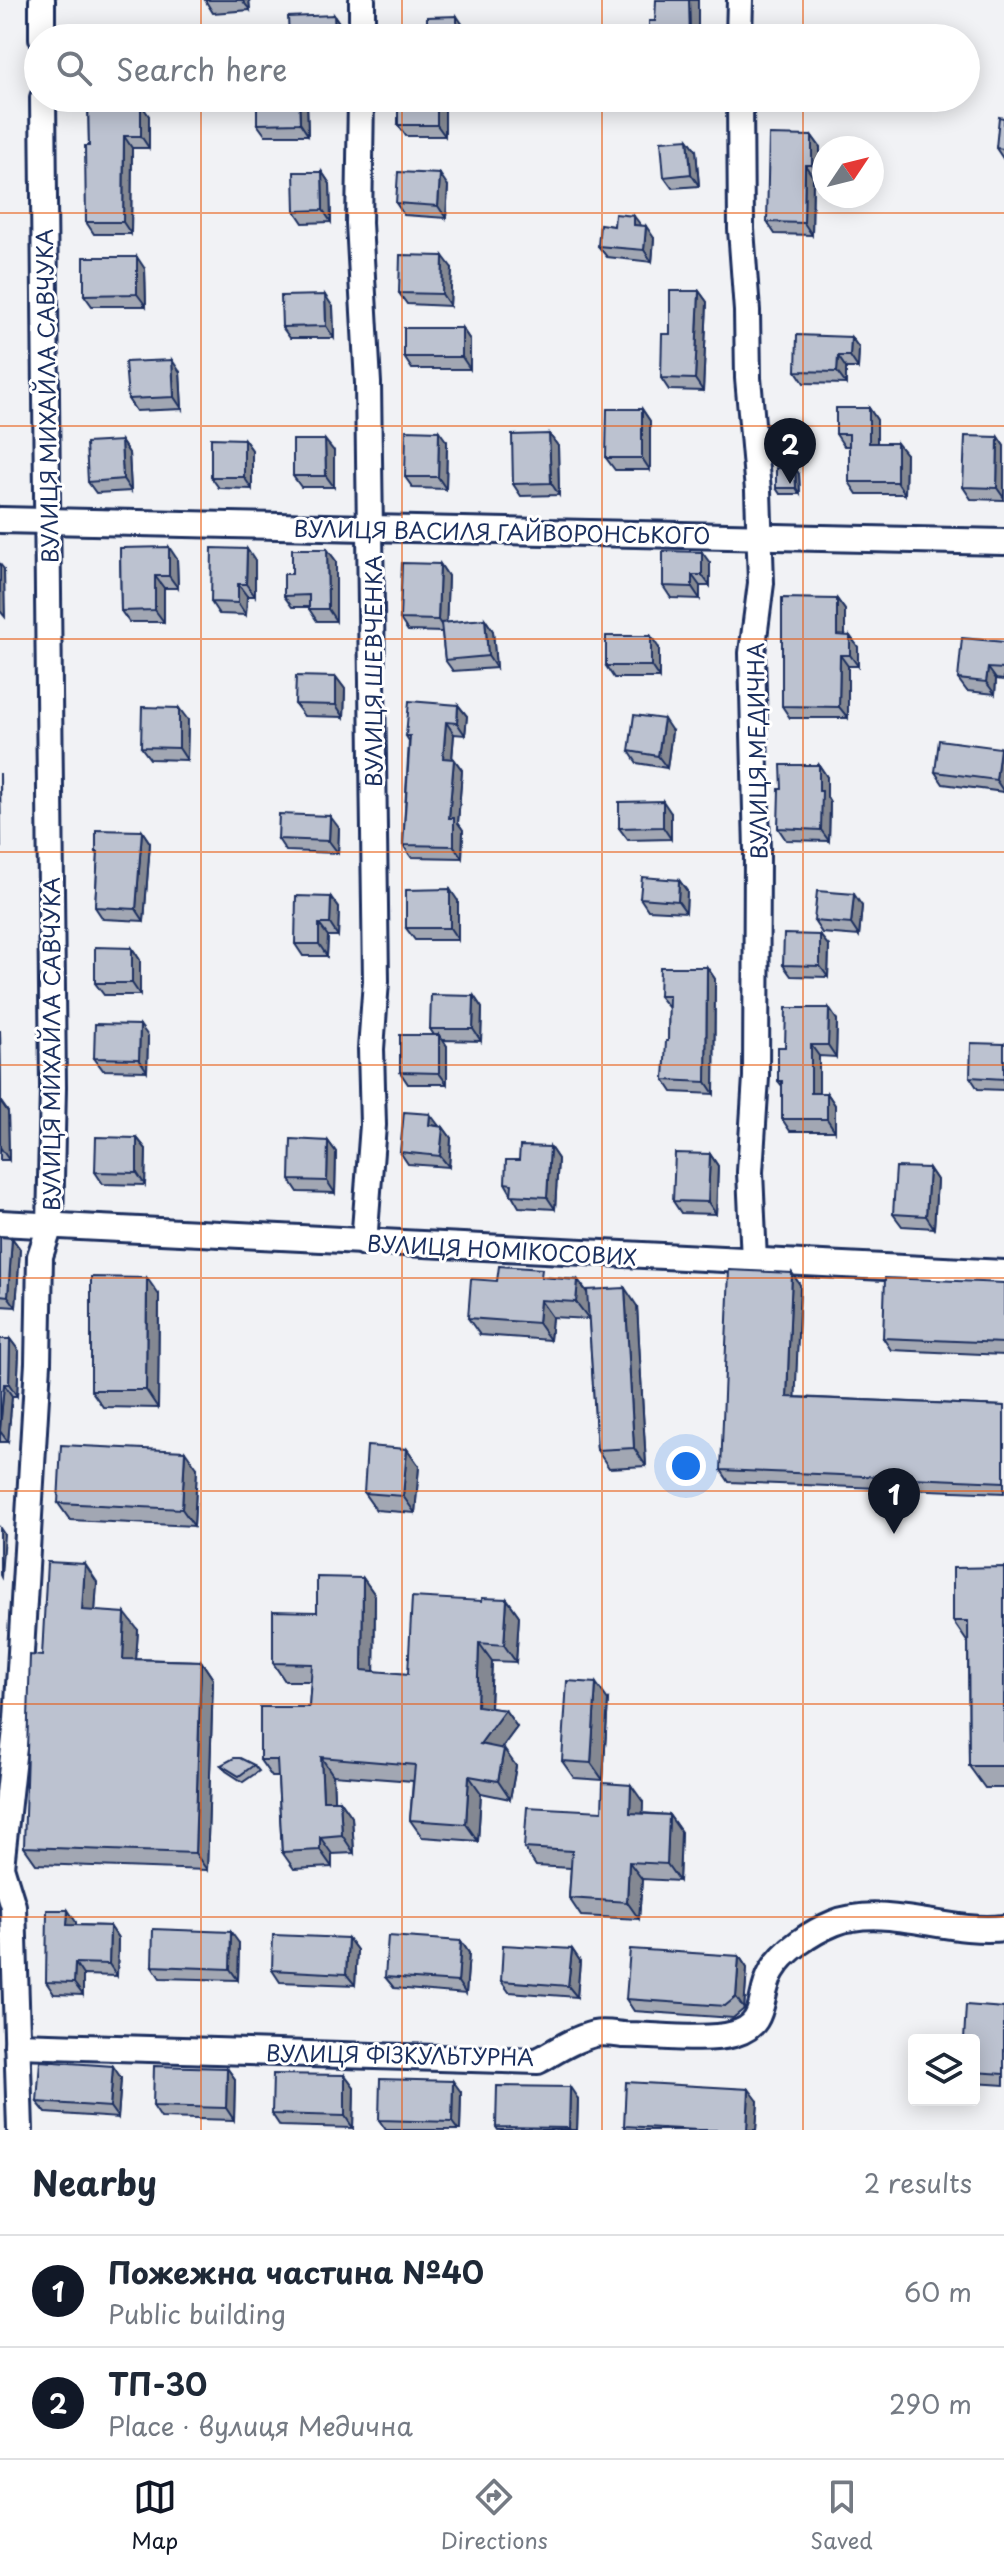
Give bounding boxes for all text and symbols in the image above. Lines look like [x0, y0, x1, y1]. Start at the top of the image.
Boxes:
search box [24, 24, 980, 112]
icon: search [52, 46, 96, 90]
text: Search here [116, 46, 288, 91]
north arrow [812, 136, 884, 208]
street label: ВУЛИЦЯ МИХАЙЛА САВЧУКА [27, 228, 65, 563]
pin: 2 [764, 418, 816, 484]
street label: ВУЛИЦЯ ВАСИЛЯ ГАЙВОРОНСЬКОГО [293, 511, 711, 551]
street label: ВУЛИЦЯ ШЕВЧЕНКА [356, 555, 389, 787]
street label: ВУЛИЦЯ МЕДИЧНА [738, 642, 774, 860]
street label: ВУЛИЦЯ МИХАЙЛА САВЧУКА [34, 877, 67, 1211]
street label: ВУЛИЦЯ НОМІКОСОВИХ [366, 1225, 638, 1273]
your location [666, 1446, 706, 1486]
pin: 1 [868, 1468, 920, 1534]
map controls [908, 2034, 980, 2106]
button: layers [908, 2034, 980, 2106]
street label: ВУЛИЦЯ ФІЗКУЛЬТУРНА [266, 2035, 534, 2073]
text: Nearby [32, 2156, 157, 2208]
text: 2 results [864, 2163, 972, 2202]
text: Пожежна частина №40 [108, 2249, 484, 2294]
text: 1 [52, 2272, 64, 2311]
text: 60 m [904, 2272, 972, 2311]
text: Public building [108, 2294, 286, 2333]
text: ТП-30 [108, 2361, 207, 2406]
text: 2 [49, 2384, 67, 2423]
text: 290 m [889, 2384, 972, 2423]
text: Place · вулиця Медична [108, 2406, 413, 2445]
tab: Map [131, 2475, 178, 2556]
tab: Directions [441, 2475, 548, 2556]
tab: Saved [810, 2475, 873, 2556]

